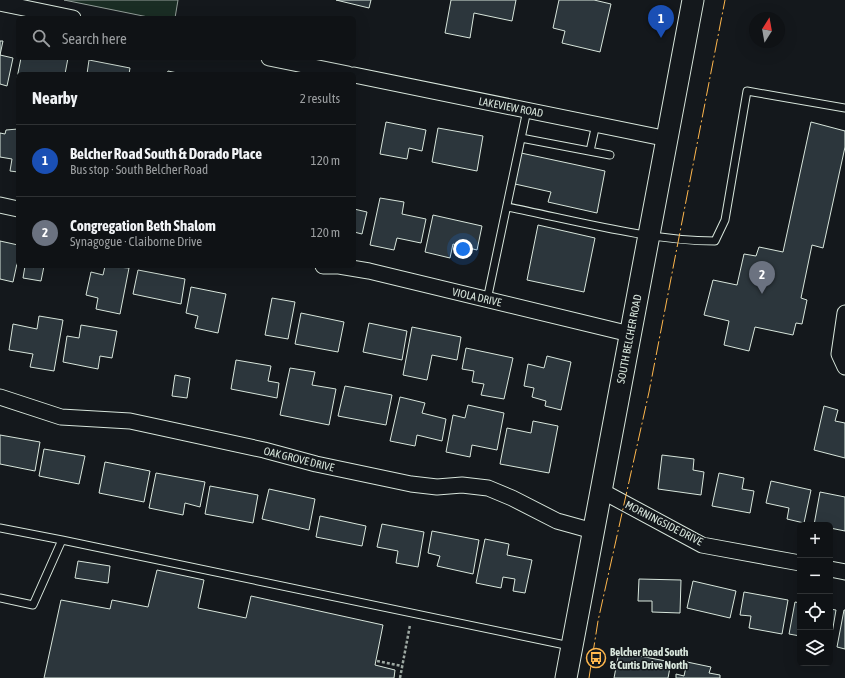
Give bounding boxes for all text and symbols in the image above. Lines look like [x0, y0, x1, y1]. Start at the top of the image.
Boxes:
pin: 1 [648, 5, 674, 38]
north arrow [749, 12, 785, 48]
search box [16, 16, 356, 60]
icon: search [30, 27, 52, 49]
text: Search here [62, 30, 127, 47]
text: Nearby [32, 88, 78, 108]
text: 2 results [300, 91, 340, 106]
street label: LAKEVIEW ROAD [478, 95, 544, 119]
text: Belcher Road South & Dorado Place [70, 145, 262, 162]
text: 1 [42, 153, 48, 168]
text: 120 m [311, 153, 340, 168]
text: Bus stop · South Belcher Road [70, 162, 208, 177]
text: Congregation Beth Shalom [70, 217, 216, 234]
text: 2 [42, 225, 48, 240]
text: 120 m [311, 225, 340, 240]
text: Synagogue · Claiborne Drive [70, 234, 202, 249]
your location [453, 239, 473, 259]
pin: 2 [749, 261, 775, 294]
street label: VIOLA DRIVE [451, 285, 503, 309]
street label: SOUTH BELCHER ROAD [614, 293, 644, 385]
street label: OAK GROVE DRIVE [262, 444, 336, 474]
street label: MORNINGSIDE DRIVE [623, 498, 705, 548]
map controls [797, 522, 833, 666]
button: + [797, 522, 833, 558]
button: − [797, 558, 833, 594]
button: locate [797, 594, 833, 630]
button: layers [797, 630, 833, 666]
place label: Belcher Road South & Curtis Drive North [610, 646, 688, 671]
bus stop icon: Belcher Road South & Curtis Drive North [585, 647, 607, 669]

